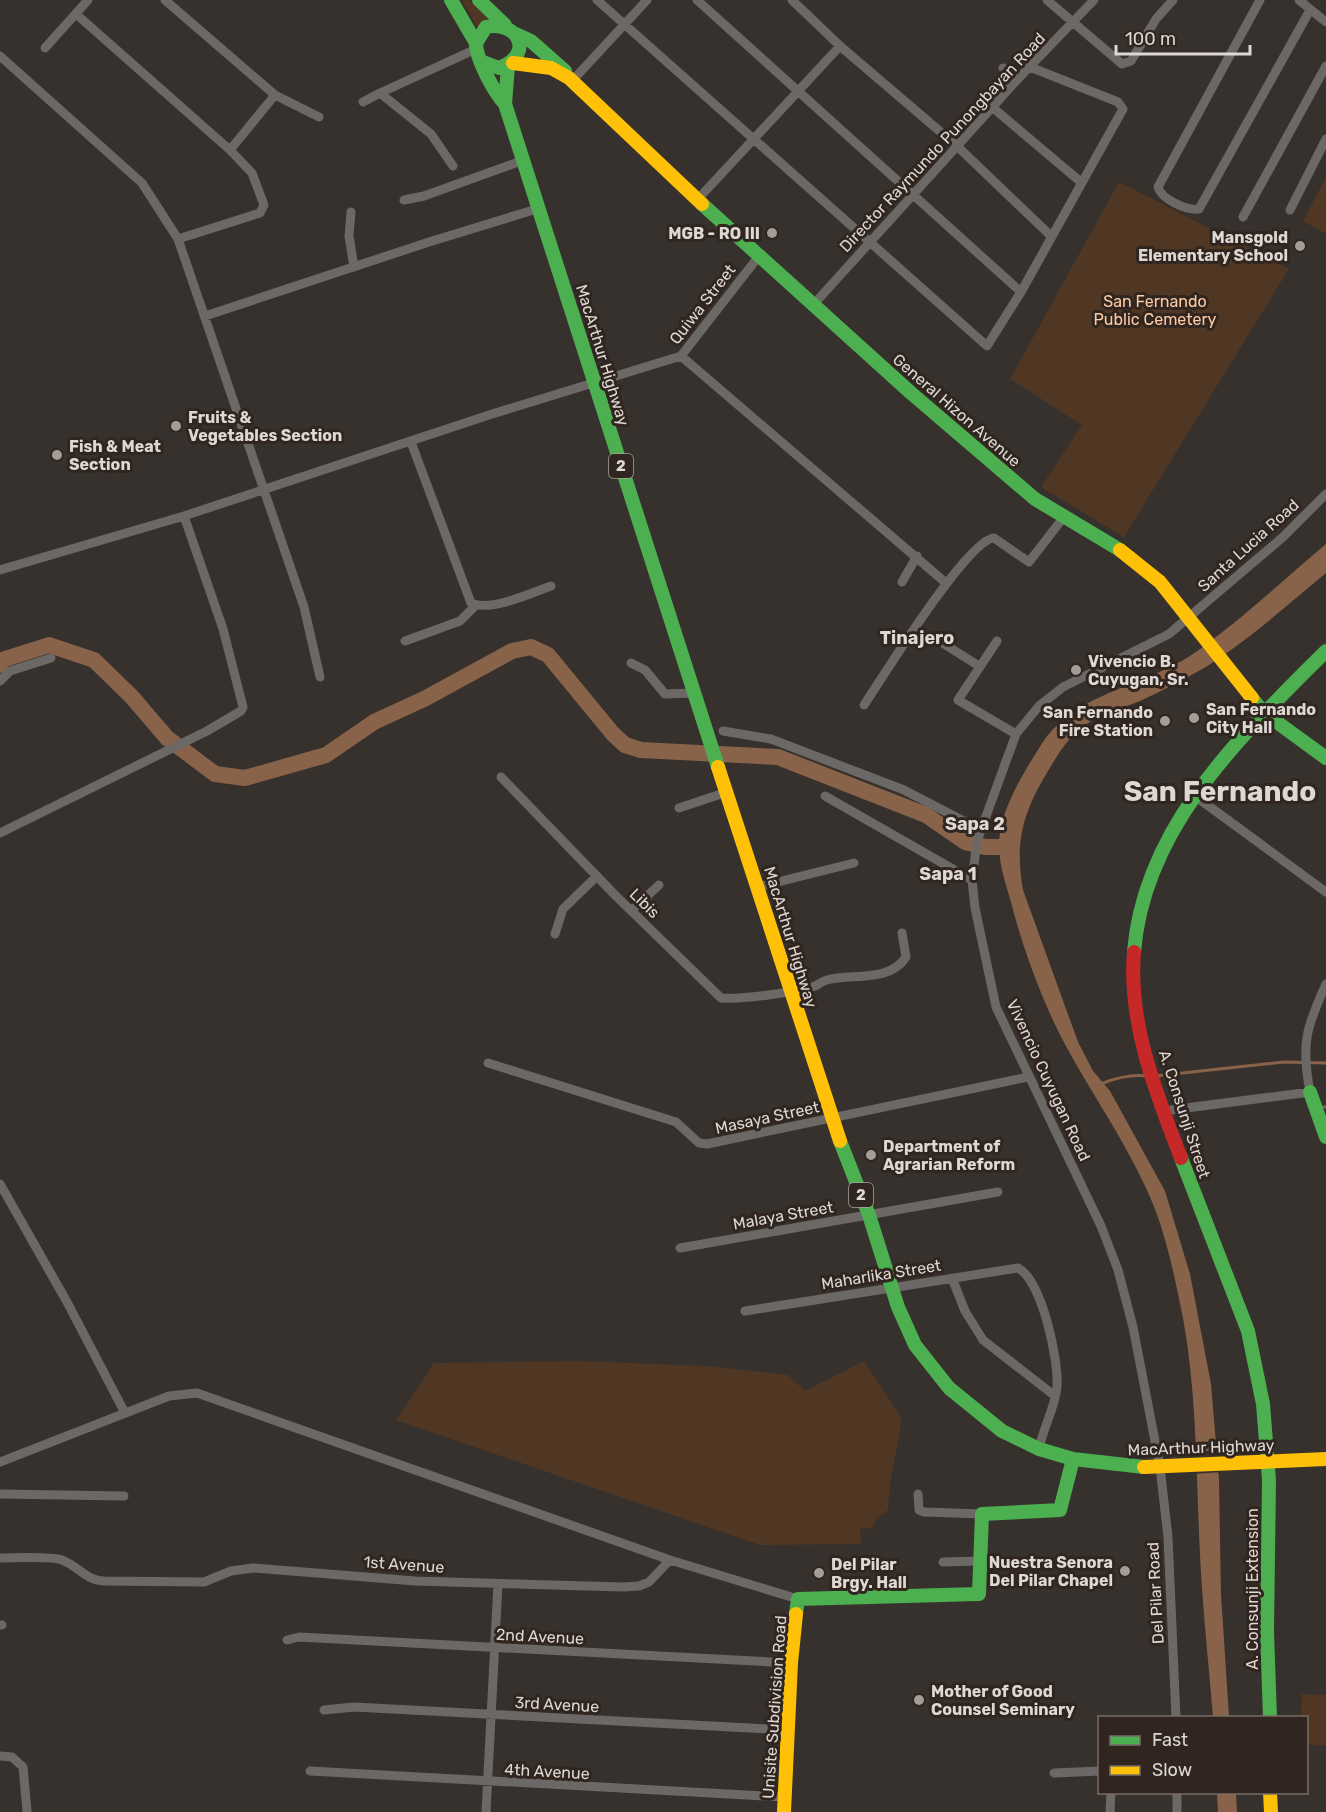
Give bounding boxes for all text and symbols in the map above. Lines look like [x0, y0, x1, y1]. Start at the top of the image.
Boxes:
scale bar [1116, 18, 1250, 56]
text: 100 m [1125, 28, 1176, 50]
street label: Director Raymundo Punongbayan Road [836, 29, 1049, 256]
place label: MGB - RO III [668, 224, 760, 243]
marker: MGB - RO III [765, 226, 779, 240]
place label: Mansgold Elementary School [1138, 228, 1288, 265]
marker: Mansgold Elementary School [1293, 239, 1307, 253]
street label: Quiwa Street [665, 261, 739, 348]
street label: MacArthur Highway [572, 282, 633, 428]
park label: San Fernando Public Cemetery [1094, 292, 1217, 329]
street label: General Hizon Avenue [889, 350, 1024, 471]
place label: Fruits & Vegetables Section [188, 408, 342, 445]
marker: Fruits & Vegetables Section [169, 419, 183, 433]
place label: Fish & Meat Section [69, 437, 162, 474]
marker: Fish & Meat Section [50, 448, 64, 462]
road number: 2 [609, 454, 633, 478]
street label: Santa Lucia Road [1194, 495, 1303, 596]
district label: Tinajero [880, 627, 954, 649]
place label: Vivencio B. Cuyugan, Sr. [1088, 652, 1189, 689]
marker: Vivencio B. Cuyugan, Sr. [1069, 663, 1083, 677]
place label: San Fernando City Hall [1206, 700, 1316, 737]
place label: San Fernando Fire Station [1043, 703, 1153, 740]
marker: San Fernando City Hall [1187, 711, 1201, 725]
marker: San Fernando Fire Station [1158, 714, 1172, 728]
district label: San Fernando [1124, 775, 1316, 808]
district label: Sapa 2 [945, 813, 1005, 835]
district label: Sapa 1 [919, 863, 977, 885]
street label: MacArthur Highway [760, 864, 821, 1010]
street label: Libis [626, 885, 664, 922]
street label: Vivencio Cuyugan Road [1003, 996, 1094, 1164]
street label: A. Consunji Street [1155, 1048, 1214, 1181]
street label: Masaya Street [713, 1097, 821, 1138]
place label: Department of Agrarian Reform [883, 1137, 1015, 1174]
marker: Department of Agrarian Reform [864, 1148, 878, 1162]
road number: 2 [849, 1183, 873, 1207]
street label: Malaya Street [731, 1197, 835, 1234]
street label: Maharlika Street [820, 1256, 942, 1293]
street label: MacArthur Highway [1127, 1435, 1275, 1460]
street label: A. Consunji Extension [1243, 1508, 1262, 1670]
street label: Del Pilar Road [1143, 1541, 1168, 1645]
street label: 1st Avenue [363, 1552, 445, 1577]
place label: Nuestra Senora Del Pilar Chapel [989, 1553, 1113, 1590]
place label: Del Pilar Brgy. Hall [831, 1555, 907, 1592]
marker: Nuestra Senora Del Pilar Chapel [1118, 1564, 1132, 1578]
marker: Del Pilar Brgy. Hall [812, 1566, 826, 1580]
street label: Unisite Subdivision Road [759, 1615, 790, 1799]
street label: 2nd Avenue [495, 1625, 585, 1648]
place label: Mother of Good Counsel Seminary [931, 1682, 1075, 1719]
street label: 3rd Avenue [514, 1693, 600, 1716]
marker: Mother of Good Counsel Seminary [912, 1693, 926, 1707]
legend [1098, 1716, 1308, 1794]
text: Fast [1152, 1729, 1188, 1751]
text: Slow [1152, 1759, 1192, 1781]
street label: 4th Avenue [504, 1760, 590, 1783]

